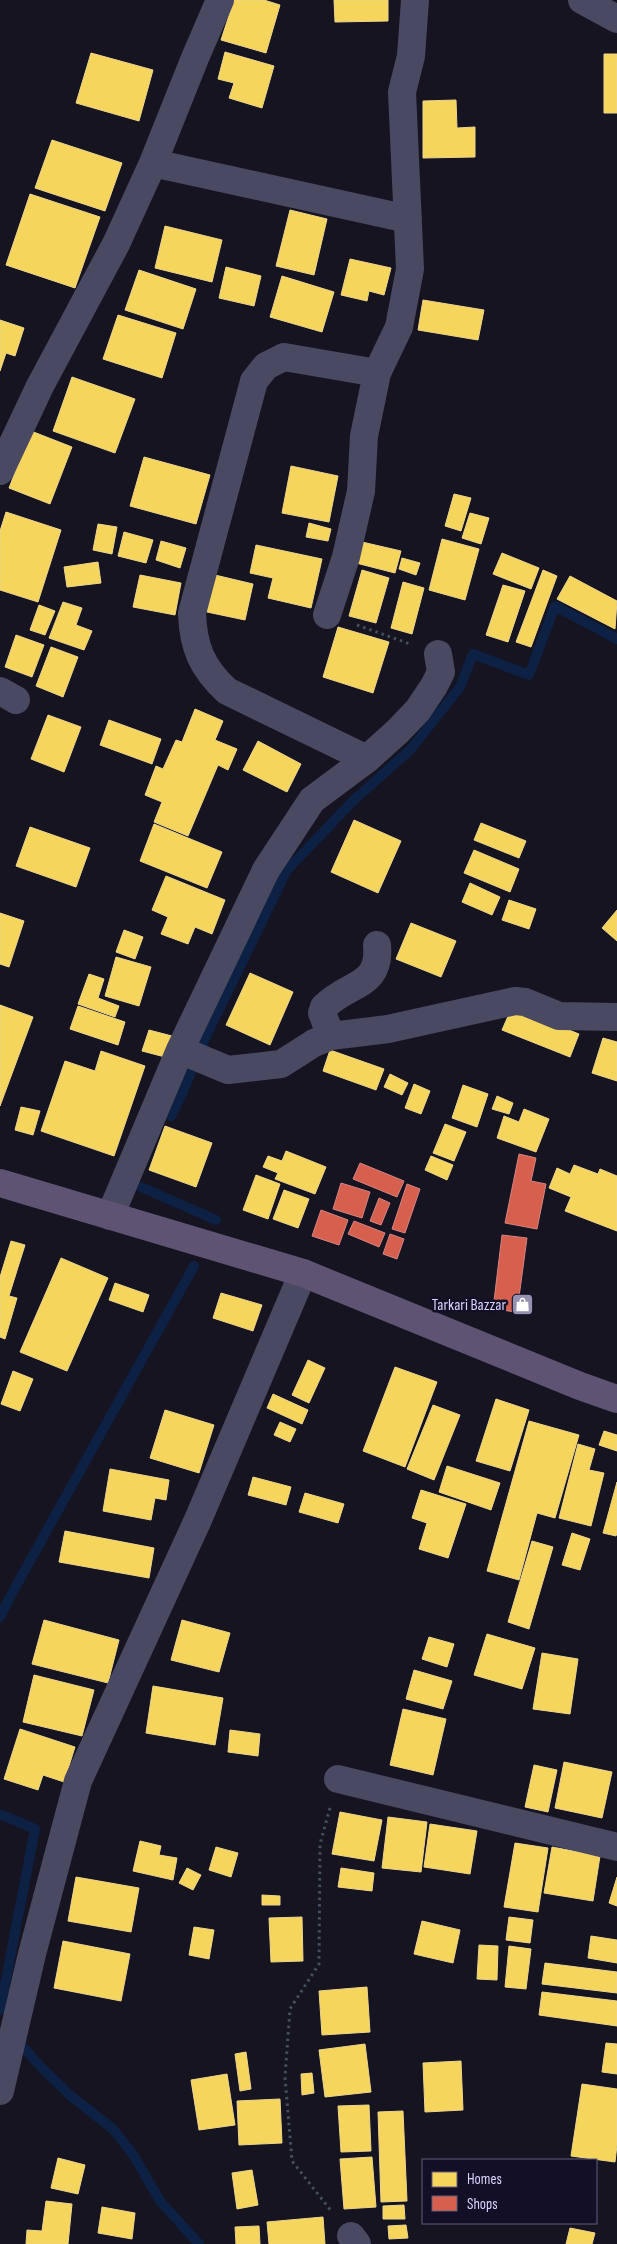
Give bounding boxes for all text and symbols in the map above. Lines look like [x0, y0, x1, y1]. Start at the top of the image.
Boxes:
shop icon: Tarkari Bazzar [510, 1293, 534, 1317]
place label: Tarkari Bazzar [432, 1296, 506, 1315]
legend [422, 2159, 597, 2224]
text: Homes [467, 2170, 502, 2189]
text: Shops [467, 2195, 498, 2214]

